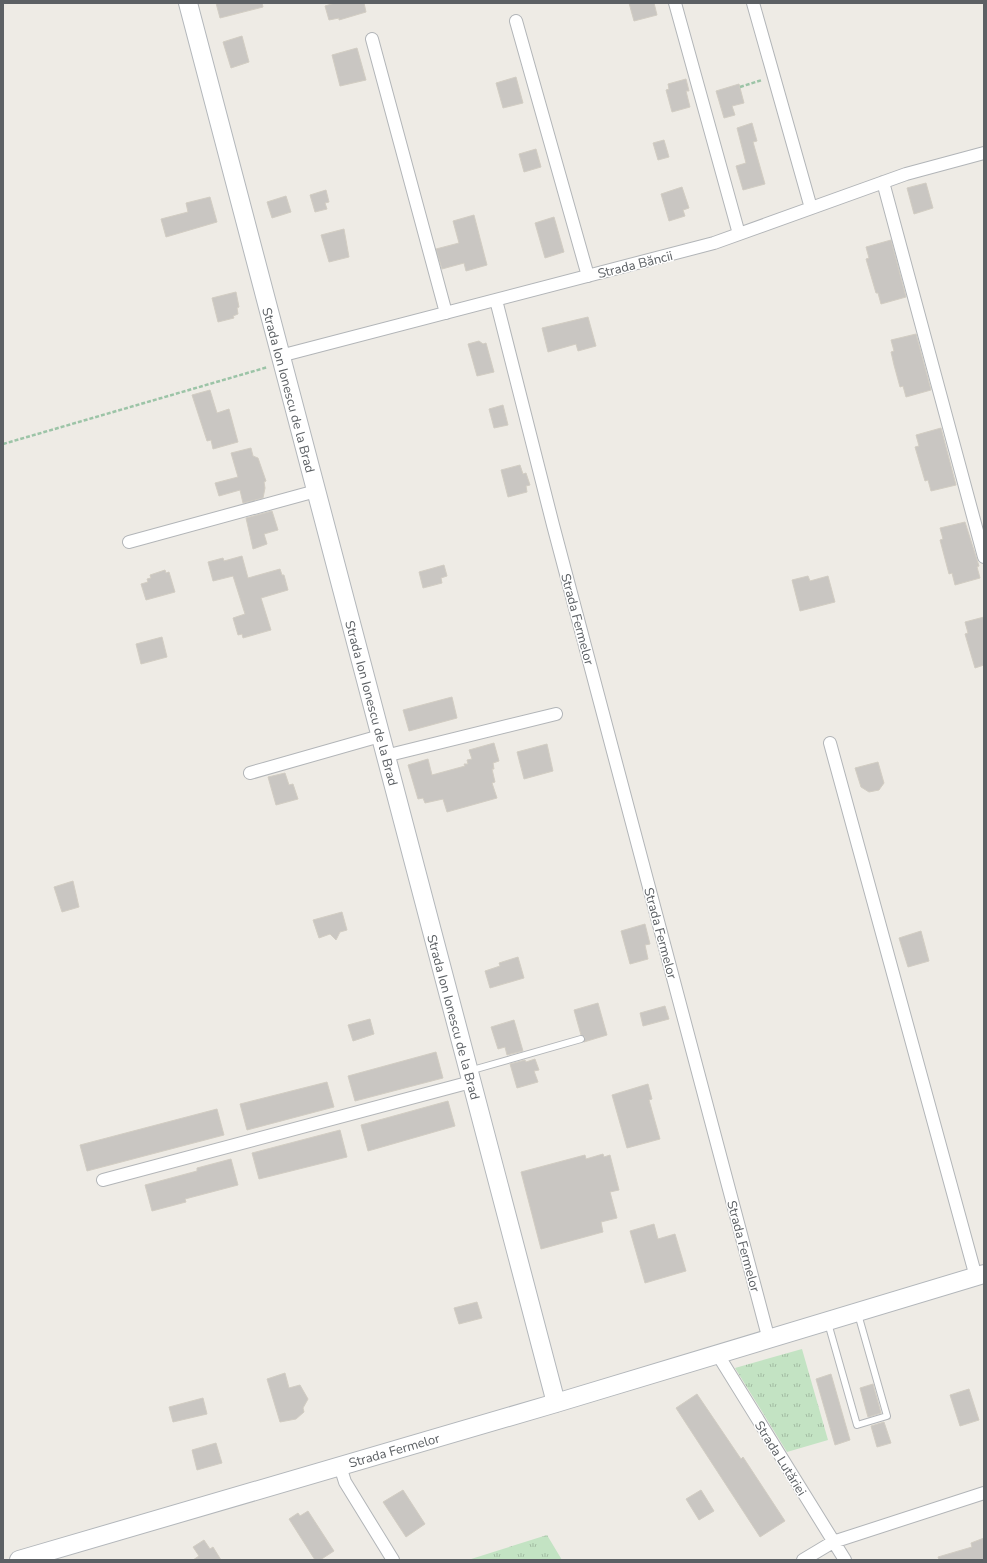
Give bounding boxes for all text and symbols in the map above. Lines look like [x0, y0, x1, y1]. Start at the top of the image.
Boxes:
street label: Strada Băncii [596, 247, 675, 283]
street label: Strada Ion Ionescu de la Brad [257, 306, 319, 475]
street label: Strada Fermelor [556, 572, 598, 667]
street label: Strada Ion Ionescu de la Brad [340, 619, 402, 788]
street label: Strada Fermelor [639, 886, 681, 981]
street label: Strada Ion Ionescu de la Brad [422, 933, 484, 1102]
street label: Strada Fermelor [722, 1199, 764, 1294]
street label: Strada Lutăriei [750, 1418, 810, 1499]
street label: Strada Fermelor [347, 1429, 442, 1473]

